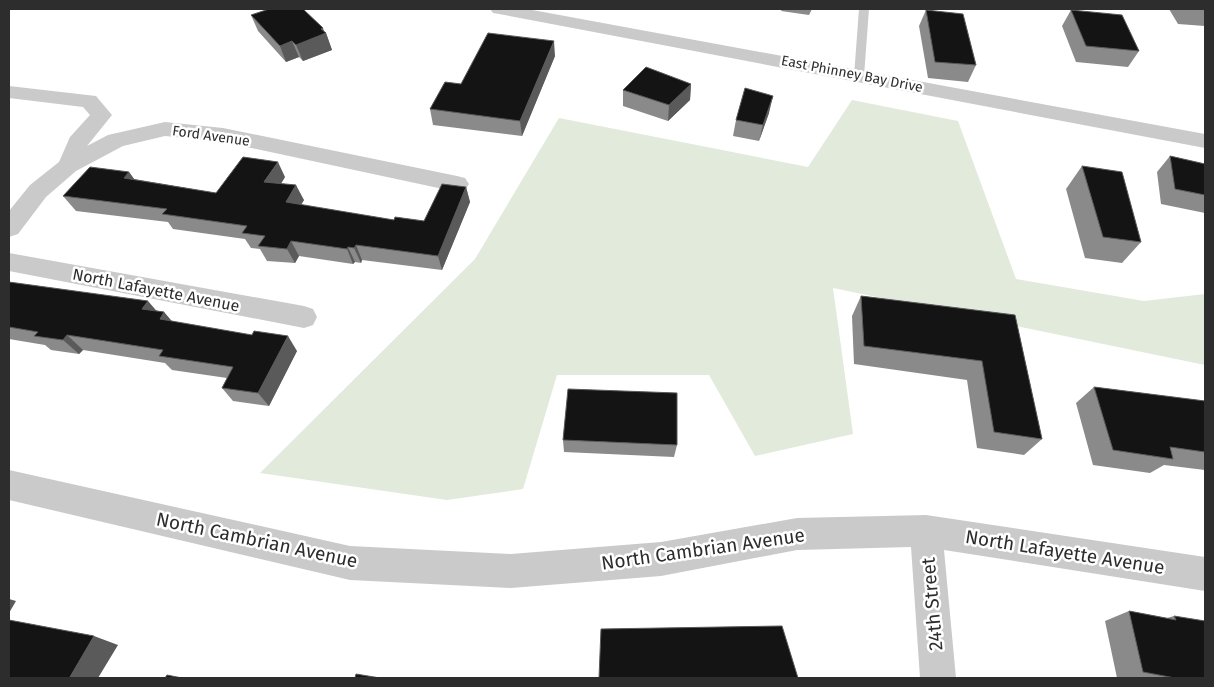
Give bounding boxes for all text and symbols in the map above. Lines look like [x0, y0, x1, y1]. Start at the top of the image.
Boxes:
street label: East Phinney Bay Drive [780, 52, 924, 96]
street label: Ford Avenue [171, 122, 251, 150]
street label: North Lafayette Avenue [71, 264, 241, 316]
street label: North Cambrian Avenue [154, 507, 360, 573]
street label: North Cambrian Avenue [600, 523, 806, 575]
street label: North Lafayette Avenue [964, 525, 1166, 579]
street label: 24th Street [916, 556, 948, 652]

